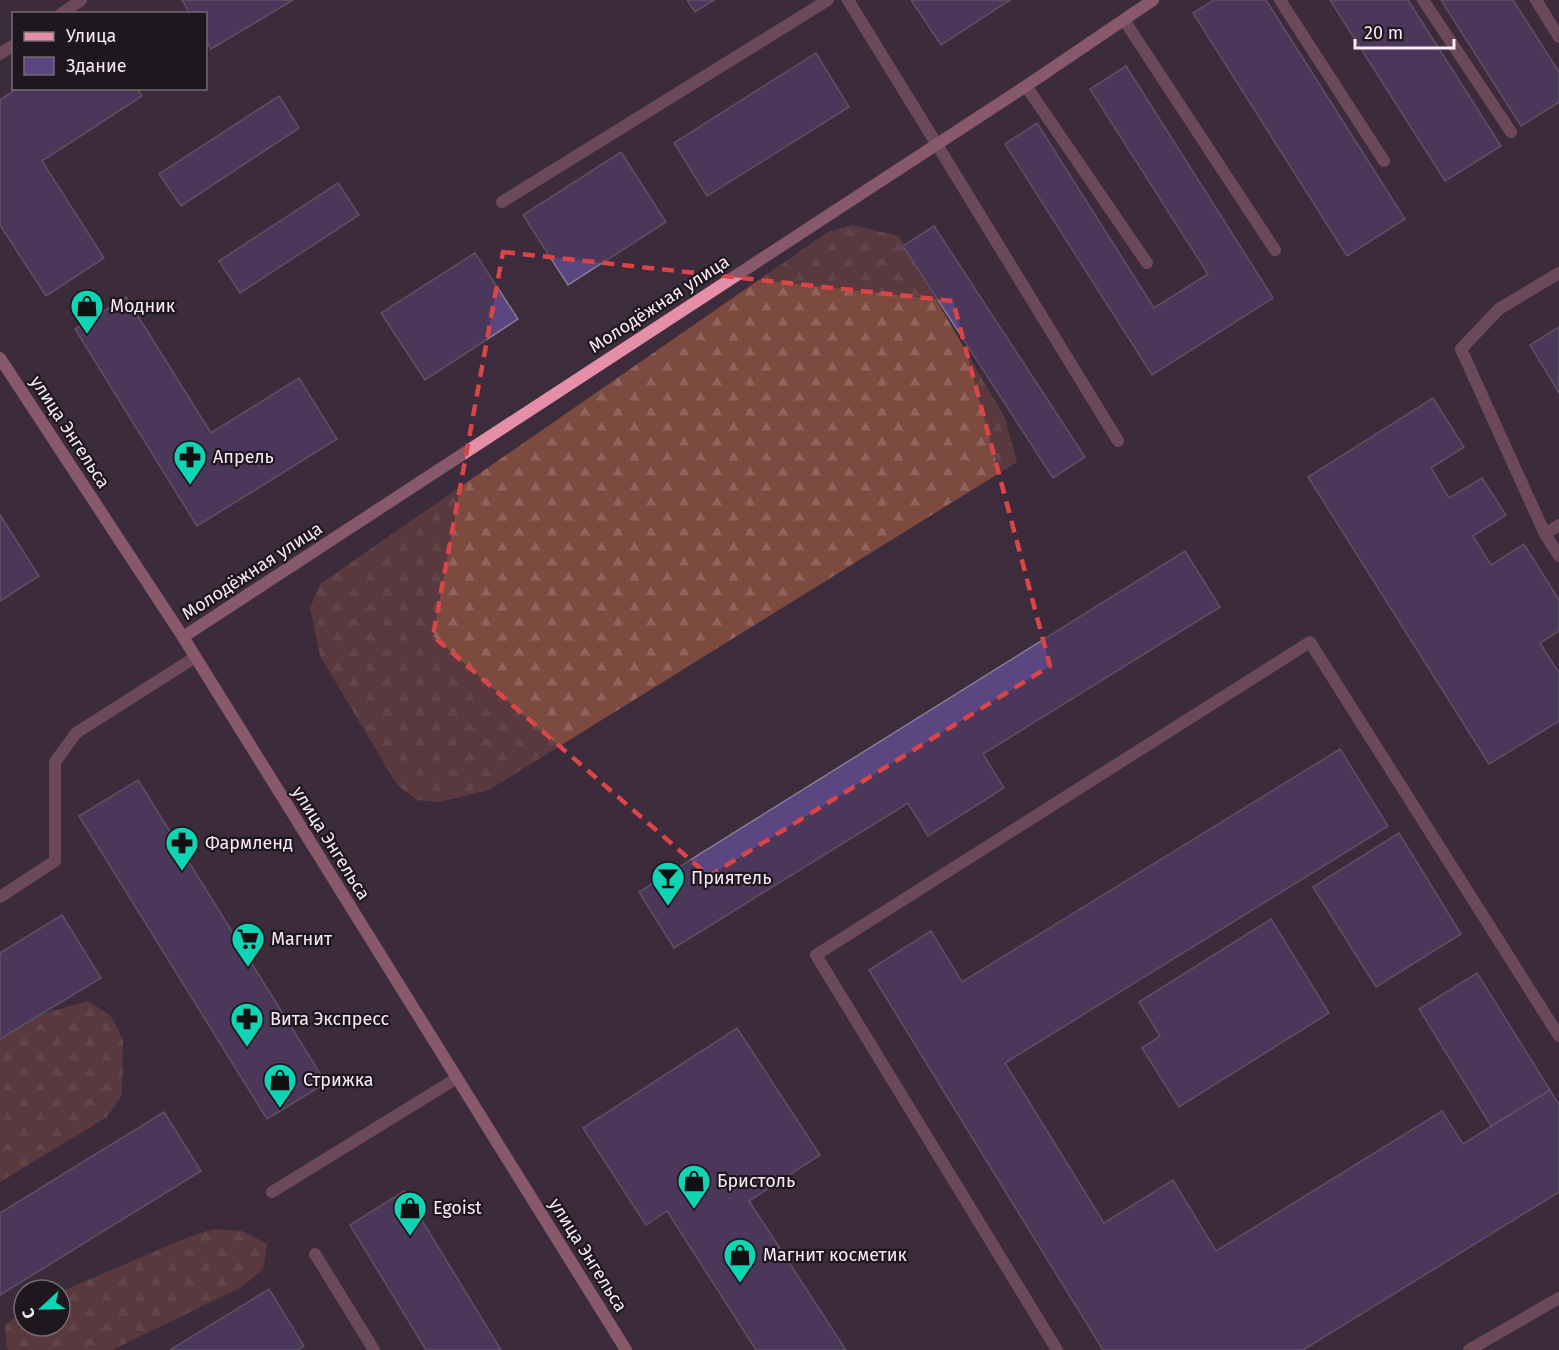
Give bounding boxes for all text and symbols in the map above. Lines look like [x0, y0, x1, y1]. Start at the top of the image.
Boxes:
legend [12, 12, 207, 90]
scale bar [1355, 12, 1454, 50]
text: 20 m [1364, 22, 1403, 44]
text: Улица [66, 25, 116, 47]
text: Здание [66, 55, 127, 77]
street label: Молодёжная улица [585, 250, 733, 358]
shop icon: Модник [69, 288, 105, 335]
place label: Модник [110, 295, 176, 317]
street label: улица Энгельса [25, 371, 115, 493]
pharmacy icon: Апрель [172, 439, 208, 486]
place label: Апрель [213, 446, 274, 468]
street label: Молодёжная улица [178, 517, 326, 625]
street label: улица Энгельса [287, 782, 375, 904]
pharmacy icon: Фармленд [164, 825, 200, 872]
place label: Фармленд [205, 832, 293, 854]
bar icon: Приятель [650, 860, 686, 907]
place label: Приятель [691, 867, 772, 889]
supermarket icon: Магнит [230, 921, 266, 968]
place label: Магнит [271, 928, 333, 950]
pharmacy icon: Вита Экспресс [229, 1001, 265, 1048]
place label: Вита Экспресс [270, 1008, 390, 1030]
shop icon: Стрижка [262, 1062, 298, 1109]
place label: Стрижка [303, 1069, 374, 1091]
shop icon: Бристоль [676, 1163, 712, 1210]
place label: Бристоль [717, 1170, 795, 1192]
shop icon: Egoist [392, 1190, 428, 1237]
street label: улица Энгельса [544, 1194, 632, 1316]
place label: Egoist [433, 1197, 482, 1219]
shop icon: Магнит косметик [722, 1237, 758, 1284]
place label: Магнит косметик [763, 1244, 908, 1266]
north arrow [12, 1278, 72, 1338]
text: С [18, 1305, 39, 1321]

